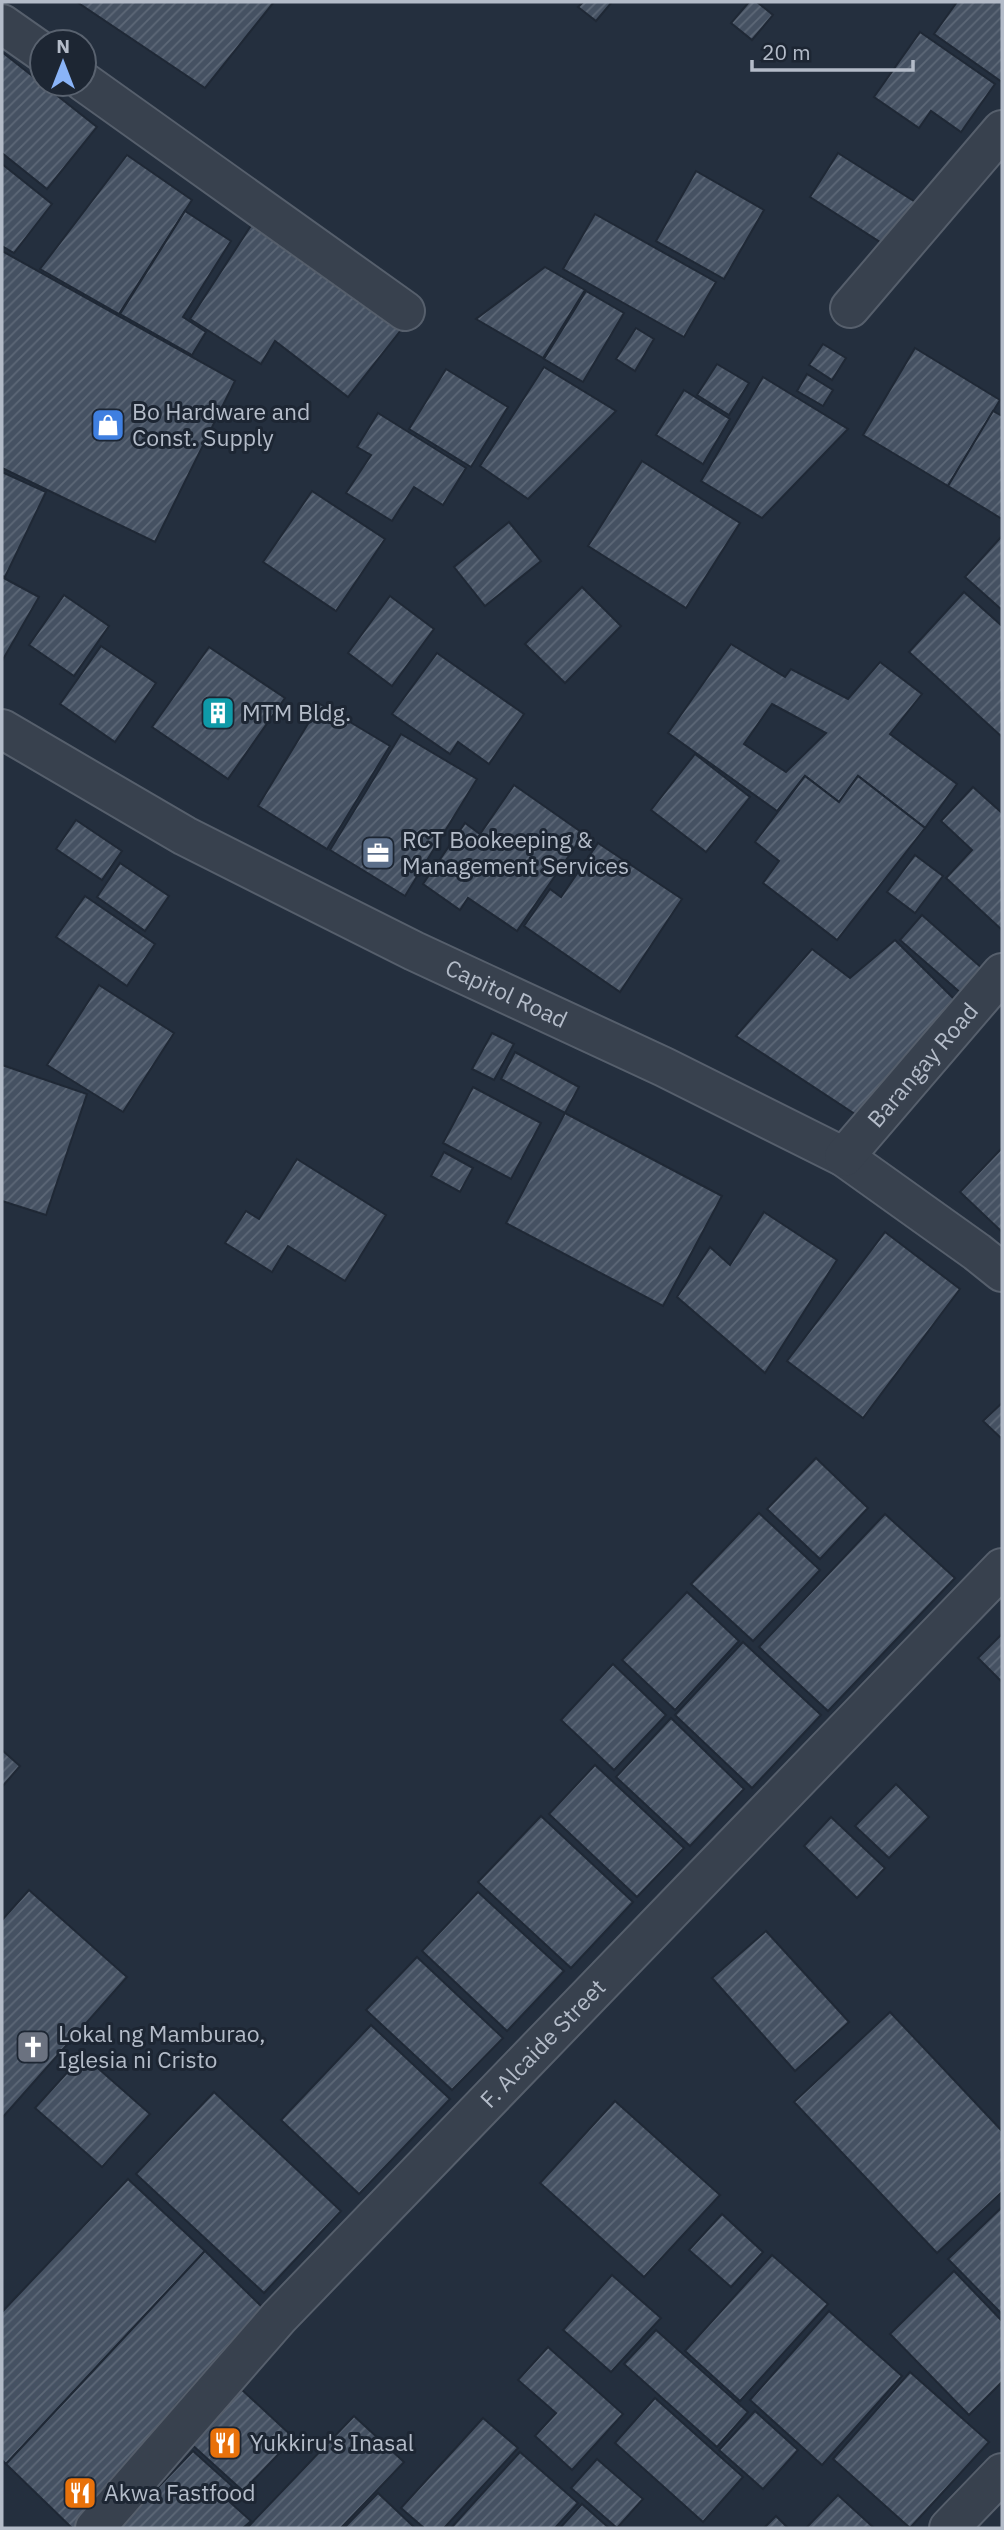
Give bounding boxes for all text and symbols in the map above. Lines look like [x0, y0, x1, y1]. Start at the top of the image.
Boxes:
north arrow [28, 28, 98, 98]
scale bar [752, 28, 913, 72]
text: N [56, 34, 70, 58]
text: 20 m [762, 38, 811, 66]
place label: Bo Hardware and Const. Supply [132, 396, 310, 452]
shop icon: Bo Hardware and Const. Supply [89, 406, 127, 444]
building icon: MTM Bldg. [199, 694, 237, 732]
place label: MTM Bldg. [242, 697, 351, 727]
place label: RCT Bookeeping & Management Services [402, 824, 629, 880]
office icon: RCT Bookeeping & Management Services [359, 834, 397, 872]
street label: Capitol Road [441, 952, 573, 1034]
street label: Barangay Road [860, 996, 984, 1133]
street label: F. Alcaide Street [473, 1972, 611, 2114]
place label: Lokal ng Mamburao, Iglesia ni Cristo [58, 2018, 266, 2074]
church icon: Lokal ng Mamburao, Iglesia ni Cristo [14, 2028, 52, 2066]
restaurant icon: Yukkiru's Inasal [206, 2424, 244, 2462]
place label: Yukkiru's Inasal [250, 2427, 414, 2457]
restaurant icon: Akwa Fastfood [61, 2474, 99, 2512]
place label: Akwa Fastfood [104, 2477, 256, 2507]

